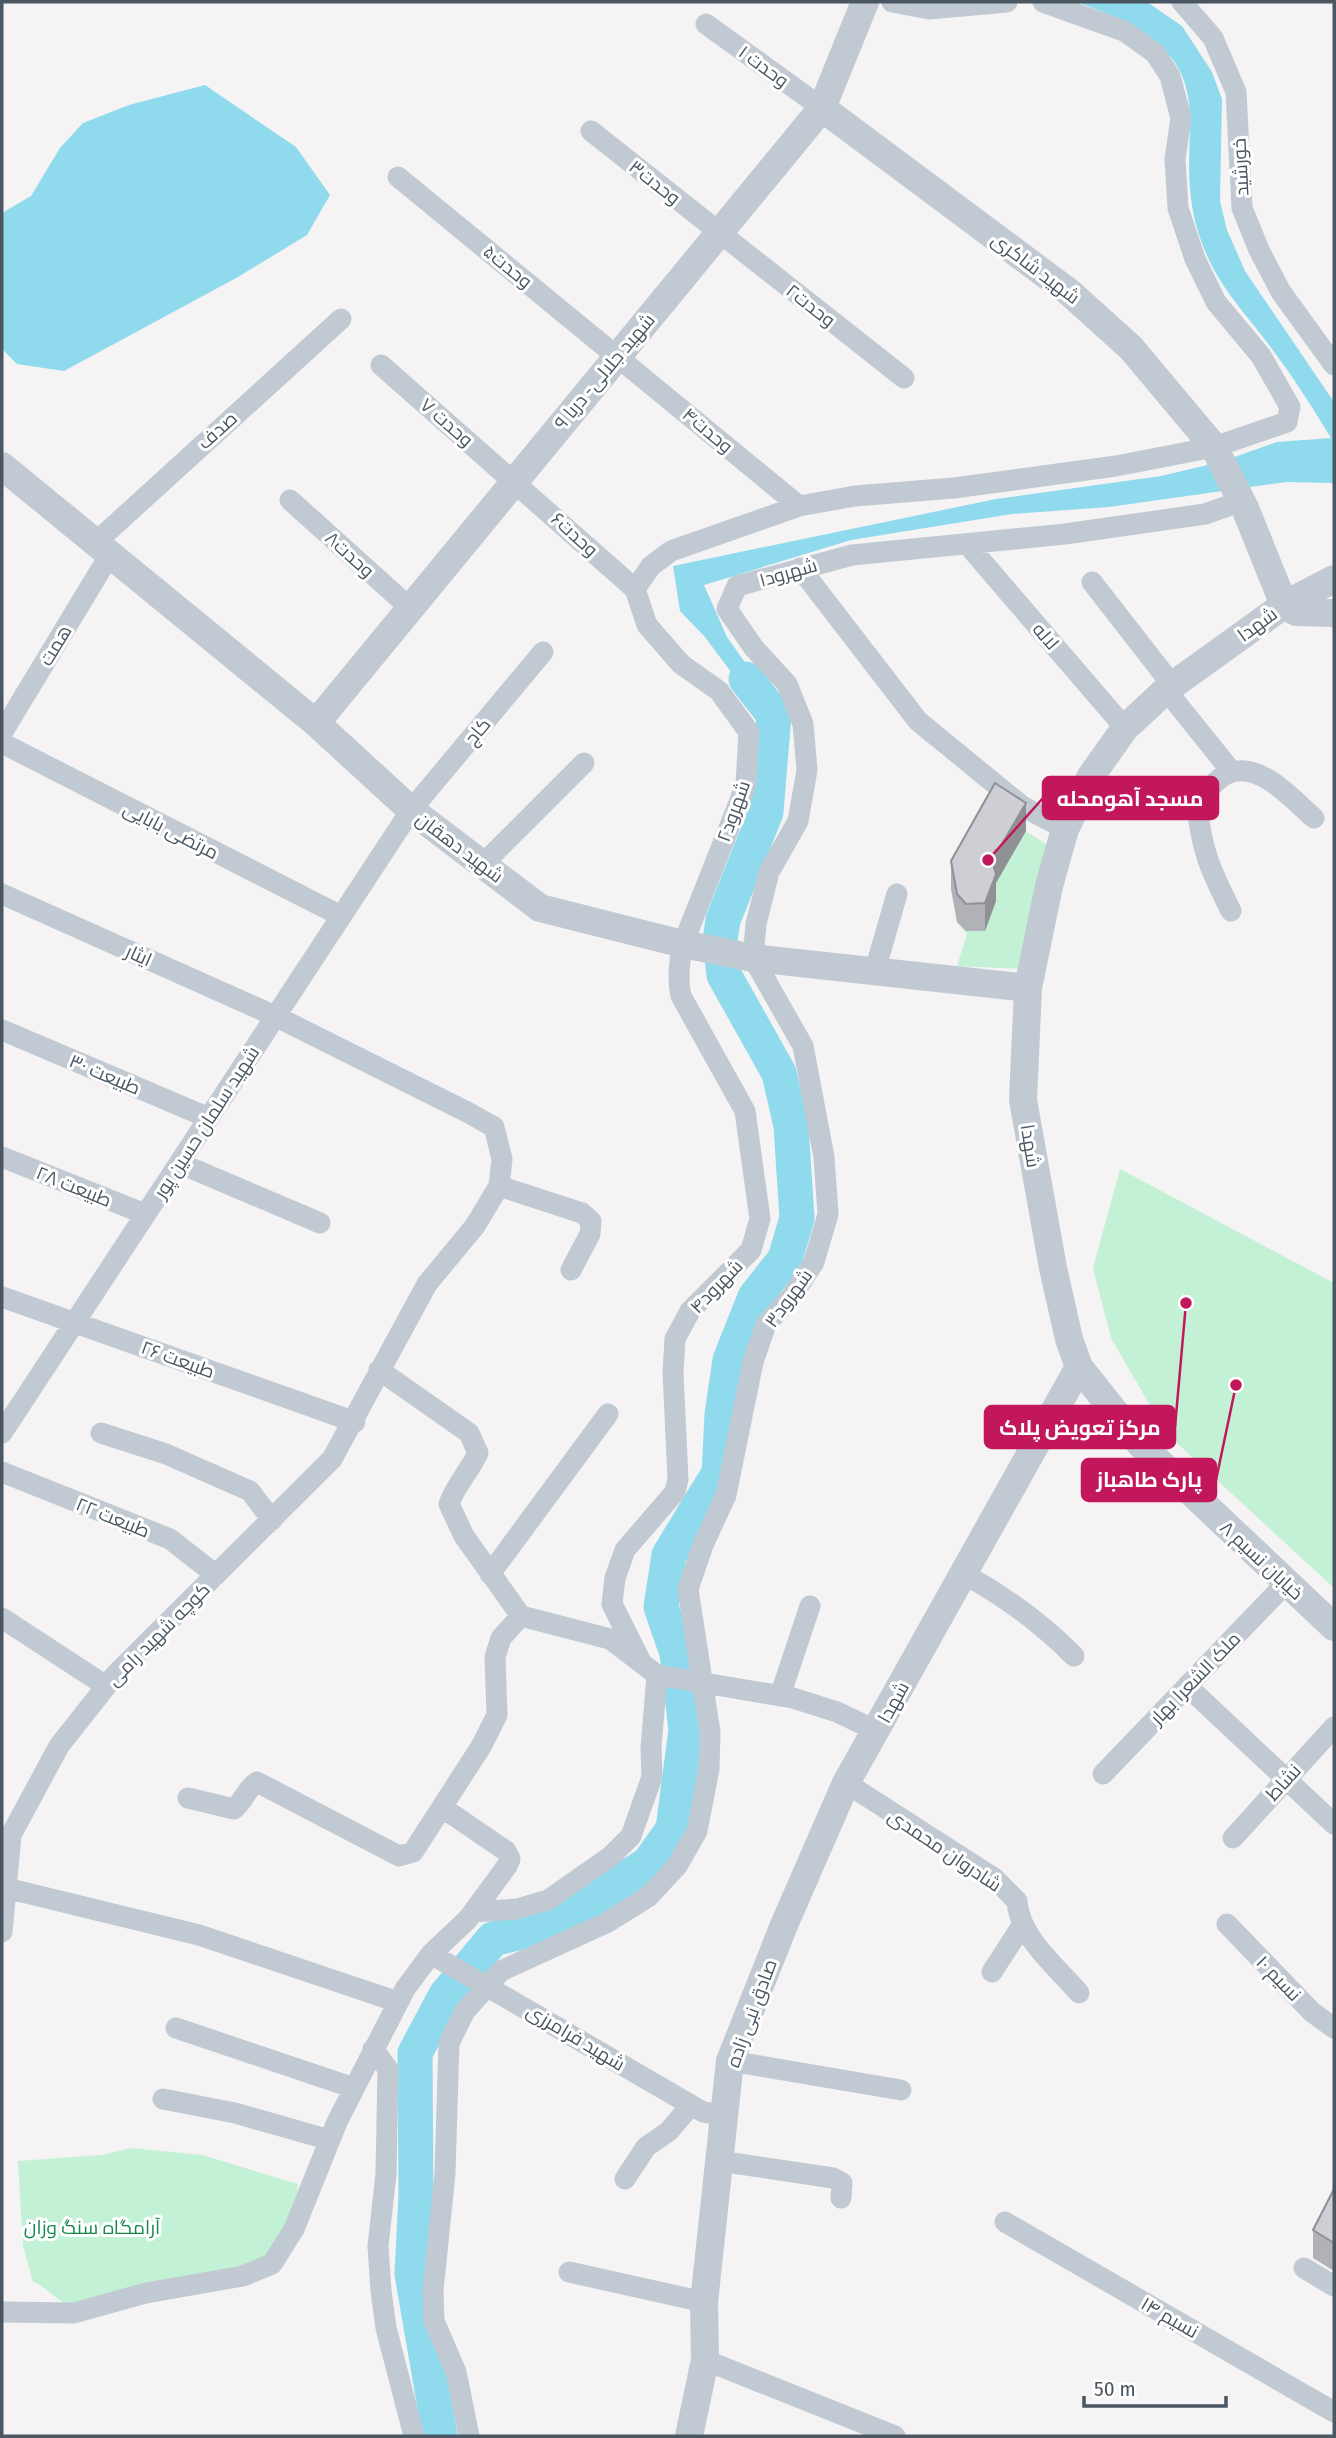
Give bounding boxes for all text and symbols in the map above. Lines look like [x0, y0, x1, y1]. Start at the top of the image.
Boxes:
street label: وحدت ۱ [734, 41, 793, 92]
street label: خورشید [1227, 137, 1254, 197]
street label: وحدت۳ [624, 155, 685, 210]
street label: شهید شاکری [987, 228, 1084, 309]
street label: وحدت۵ [479, 240, 537, 293]
street label: وحدت۲ [782, 279, 840, 332]
street label: شهید جلالی- دریا ۹ [549, 309, 660, 434]
street label: وحدت ۷ [416, 393, 478, 452]
street label: وحدت۴ [678, 403, 738, 458]
street label: صدف [193, 407, 242, 454]
street label: وحدت۶ [546, 507, 603, 561]
street label: وحدت۸ [320, 526, 379, 582]
street label: شهرود۱ [756, 553, 820, 592]
street label: شهدا [1233, 602, 1282, 647]
street label: لاله [1028, 618, 1064, 655]
street label: همت [34, 621, 76, 670]
street label: کاج [459, 713, 497, 751]
street label: شهرود۲ [712, 777, 755, 845]
callout: مسجد آهومحله [1043, 777, 1218, 819]
text: مسجد آهومحله [1057, 786, 1203, 812]
street label: مرتضی بابایی [119, 797, 222, 864]
street label: شهید دهقان [412, 807, 508, 888]
street label: ایثار [121, 939, 156, 971]
street label: شهید سلمان حسین پور [148, 1042, 265, 1204]
street label: طبیعت ۳۰ [66, 1049, 144, 1100]
street label: شهدا [1016, 1123, 1045, 1169]
street label: طبیعت ۲۸ [33, 1161, 115, 1212]
street label: شهرود۴ [685, 1255, 748, 1318]
street label: شهرود۳ [760, 1265, 817, 1332]
street label: طبیعت ۲۶ [138, 1336, 218, 1383]
callout: مرکز تعویض پلاک [985, 1406, 1175, 1448]
text: مرکز تعویض پلاک [999, 1415, 1161, 1443]
callout: پارک طاهباز [1082, 1459, 1216, 1501]
text: پارک طاهباز [1095, 1467, 1202, 1495]
street label: طبیعت ۲۲ [73, 1492, 153, 1543]
street label: خیابان نسیم ۸ [1214, 1516, 1308, 1606]
street label: کوچه شهید رامی [102, 1578, 215, 1691]
street label: ملک الشعرا بهار [1145, 1627, 1245, 1730]
street label: شهدا [873, 1678, 914, 1727]
street label: نشاط [1261, 1759, 1306, 1805]
street label: شادروان محمدی [884, 1804, 1006, 1897]
street label: نسیم ۱۰ [1250, 1951, 1306, 2007]
street label: صادق نبی زاده [721, 1956, 783, 2071]
street label: شهید فرامرزی [522, 1999, 629, 2076]
park label: آرامگاه سنگ وزان [24, 2216, 160, 2239]
street label: نسیم ۱۴ [1136, 2292, 1203, 2345]
scale bar [1084, 2364, 1226, 2408]
text: 50 m [1094, 2376, 1136, 2402]

